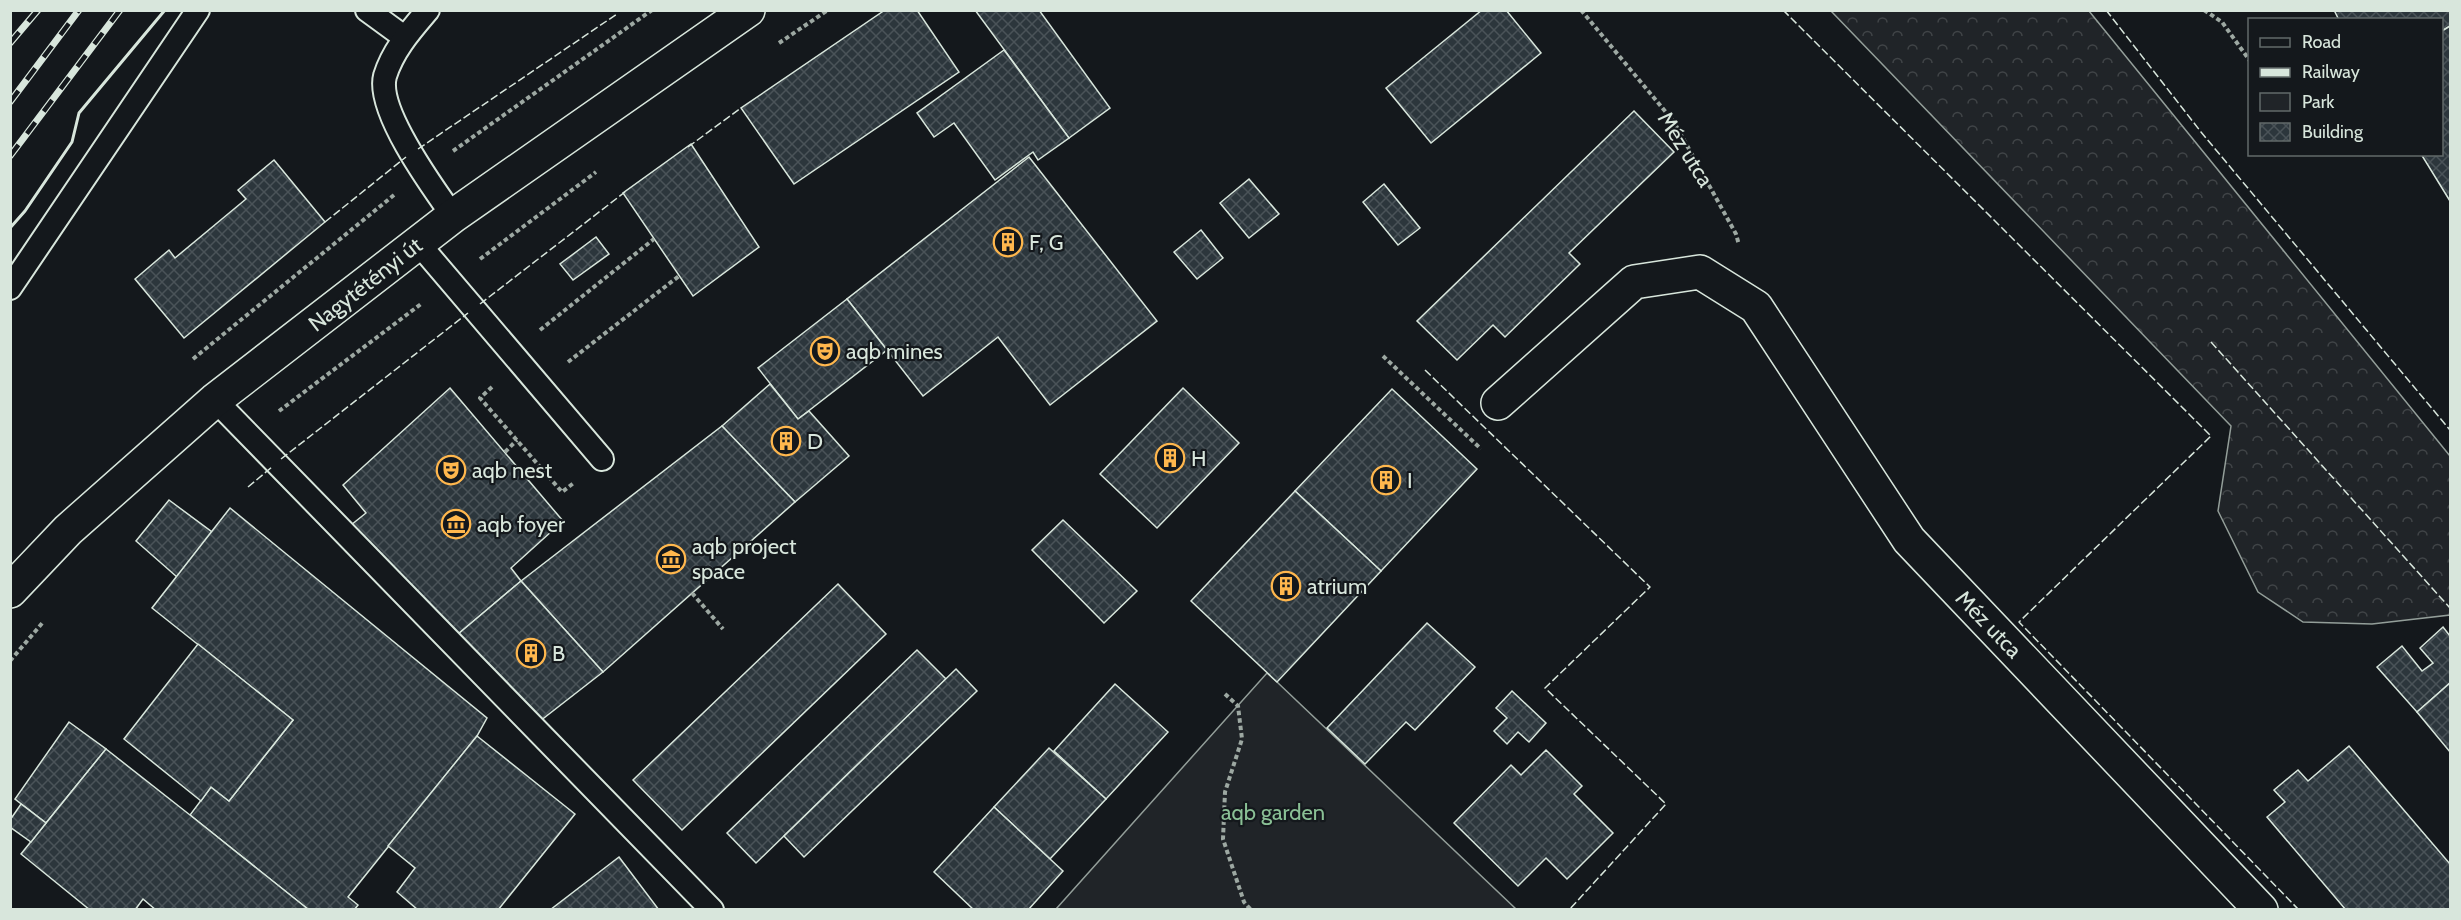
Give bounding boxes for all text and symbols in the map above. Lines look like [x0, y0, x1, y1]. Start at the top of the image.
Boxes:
legend [2248, 18, 2443, 156]
text: Road [2302, 31, 2341, 53]
text: Railway [2302, 61, 2360, 83]
text: Park [2302, 91, 2335, 113]
street label: Méz utca [1652, 107, 1719, 192]
text: Building [2302, 121, 2364, 143]
building icon: F, G [992, 226, 1024, 258]
place label: F, G [1029, 229, 1063, 256]
street label: Nagytétényi út [303, 231, 428, 337]
theatre icon: aqb mines [809, 335, 841, 367]
place label: aqb mines [846, 338, 943, 365]
building icon: D [770, 425, 802, 457]
place label: D [807, 428, 823, 455]
building icon: H [1154, 442, 1186, 474]
place label: H [1191, 445, 1207, 472]
theatre icon: aqb nest [435, 454, 467, 486]
place label: aqb nest [472, 457, 553, 484]
building icon: I [1370, 464, 1402, 496]
place label: I [1407, 467, 1413, 494]
museum icon: aqb foyer [440, 508, 472, 540]
place label: aqb foyer [477, 511, 565, 538]
place label: aqb project space [692, 533, 797, 585]
museum icon: aqb project space [655, 543, 687, 575]
building icon: atrium [1270, 570, 1302, 602]
place label: atrium [1307, 573, 1367, 600]
street label: Méz utca [1950, 585, 2028, 664]
building icon: B [515, 637, 547, 669]
place label: B [552, 640, 565, 667]
park label: aqb garden [1221, 799, 1325, 826]

